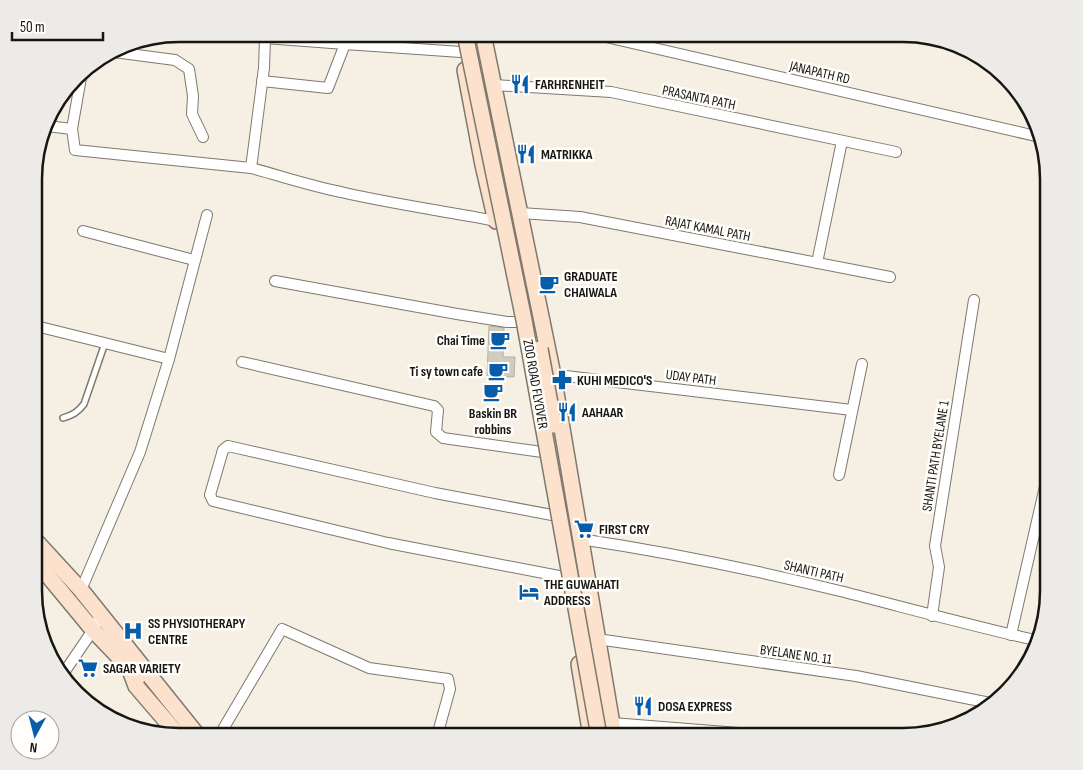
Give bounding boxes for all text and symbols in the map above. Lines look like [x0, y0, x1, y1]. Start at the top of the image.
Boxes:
scale bar [12, 10, 104, 42]
text: 50 m [20, 18, 45, 37]
street label: JANAPATH RD [787, 57, 852, 88]
restaurant icon: FARHRENHEIT [509, 73, 531, 95]
place label: FARHRENHEIT [535, 76, 605, 93]
street label: PRASANTA PATH [661, 81, 737, 114]
restaurant icon: MATRIKKA [515, 143, 537, 165]
place label: MATRIKKA [541, 146, 593, 163]
street label: RAJAT KAMAL PATH [664, 212, 752, 245]
place label: GRADUATE CHAIWALA [564, 268, 618, 301]
cafe icon: GRADUATE CHAIWALA [538, 273, 560, 295]
cafe icon: Chai Time [489, 329, 511, 351]
place label: Chai Time [437, 332, 485, 349]
street label: ZOO ROAD FLYOVER [519, 338, 552, 431]
cafe icon: Ti sy town cafe [487, 360, 509, 382]
place label: Ti sy town cafe [410, 363, 483, 380]
street label: UDAY PATH [665, 366, 717, 389]
pharmacy icon: KUHI MEDICO'S [551, 369, 573, 391]
place label: KUHI MEDICO'S [577, 372, 652, 389]
cafe icon: Baskin BR robbins [482, 381, 504, 403]
street label: SHANTI PATH BYELANE 1 [918, 399, 953, 513]
restaurant icon: AAHAAR [556, 401, 578, 423]
place label: AAHAAR [581, 404, 624, 421]
place label: Baskin BR robbins [469, 405, 517, 438]
supermarket icon: FIRST CRY [573, 518, 595, 540]
place label: FIRST CRY [599, 521, 650, 538]
street label: SHANTI PATH [782, 556, 845, 587]
place label: THE GUWAHATI ADDRESS [543, 576, 619, 609]
hotel icon: THE GUWAHATI ADDRESS [518, 581, 540, 603]
place label: SS PHYSIOTHERAPY CENTRE [148, 615, 246, 648]
hospital icon: SS PHYSIOTHERAPY CENTRE [122, 620, 144, 642]
street label: BYELANE NO. 11 [759, 641, 833, 668]
supermarket icon: SAGAR VARIETY [77, 657, 99, 679]
place label: SAGAR VARIETY [103, 660, 181, 677]
restaurant icon: DOSA EXPRESS [632, 695, 654, 717]
place label: DOSA EXPRESS [658, 698, 732, 715]
north arrow [10, 710, 60, 760]
text: N [29, 739, 38, 756]

